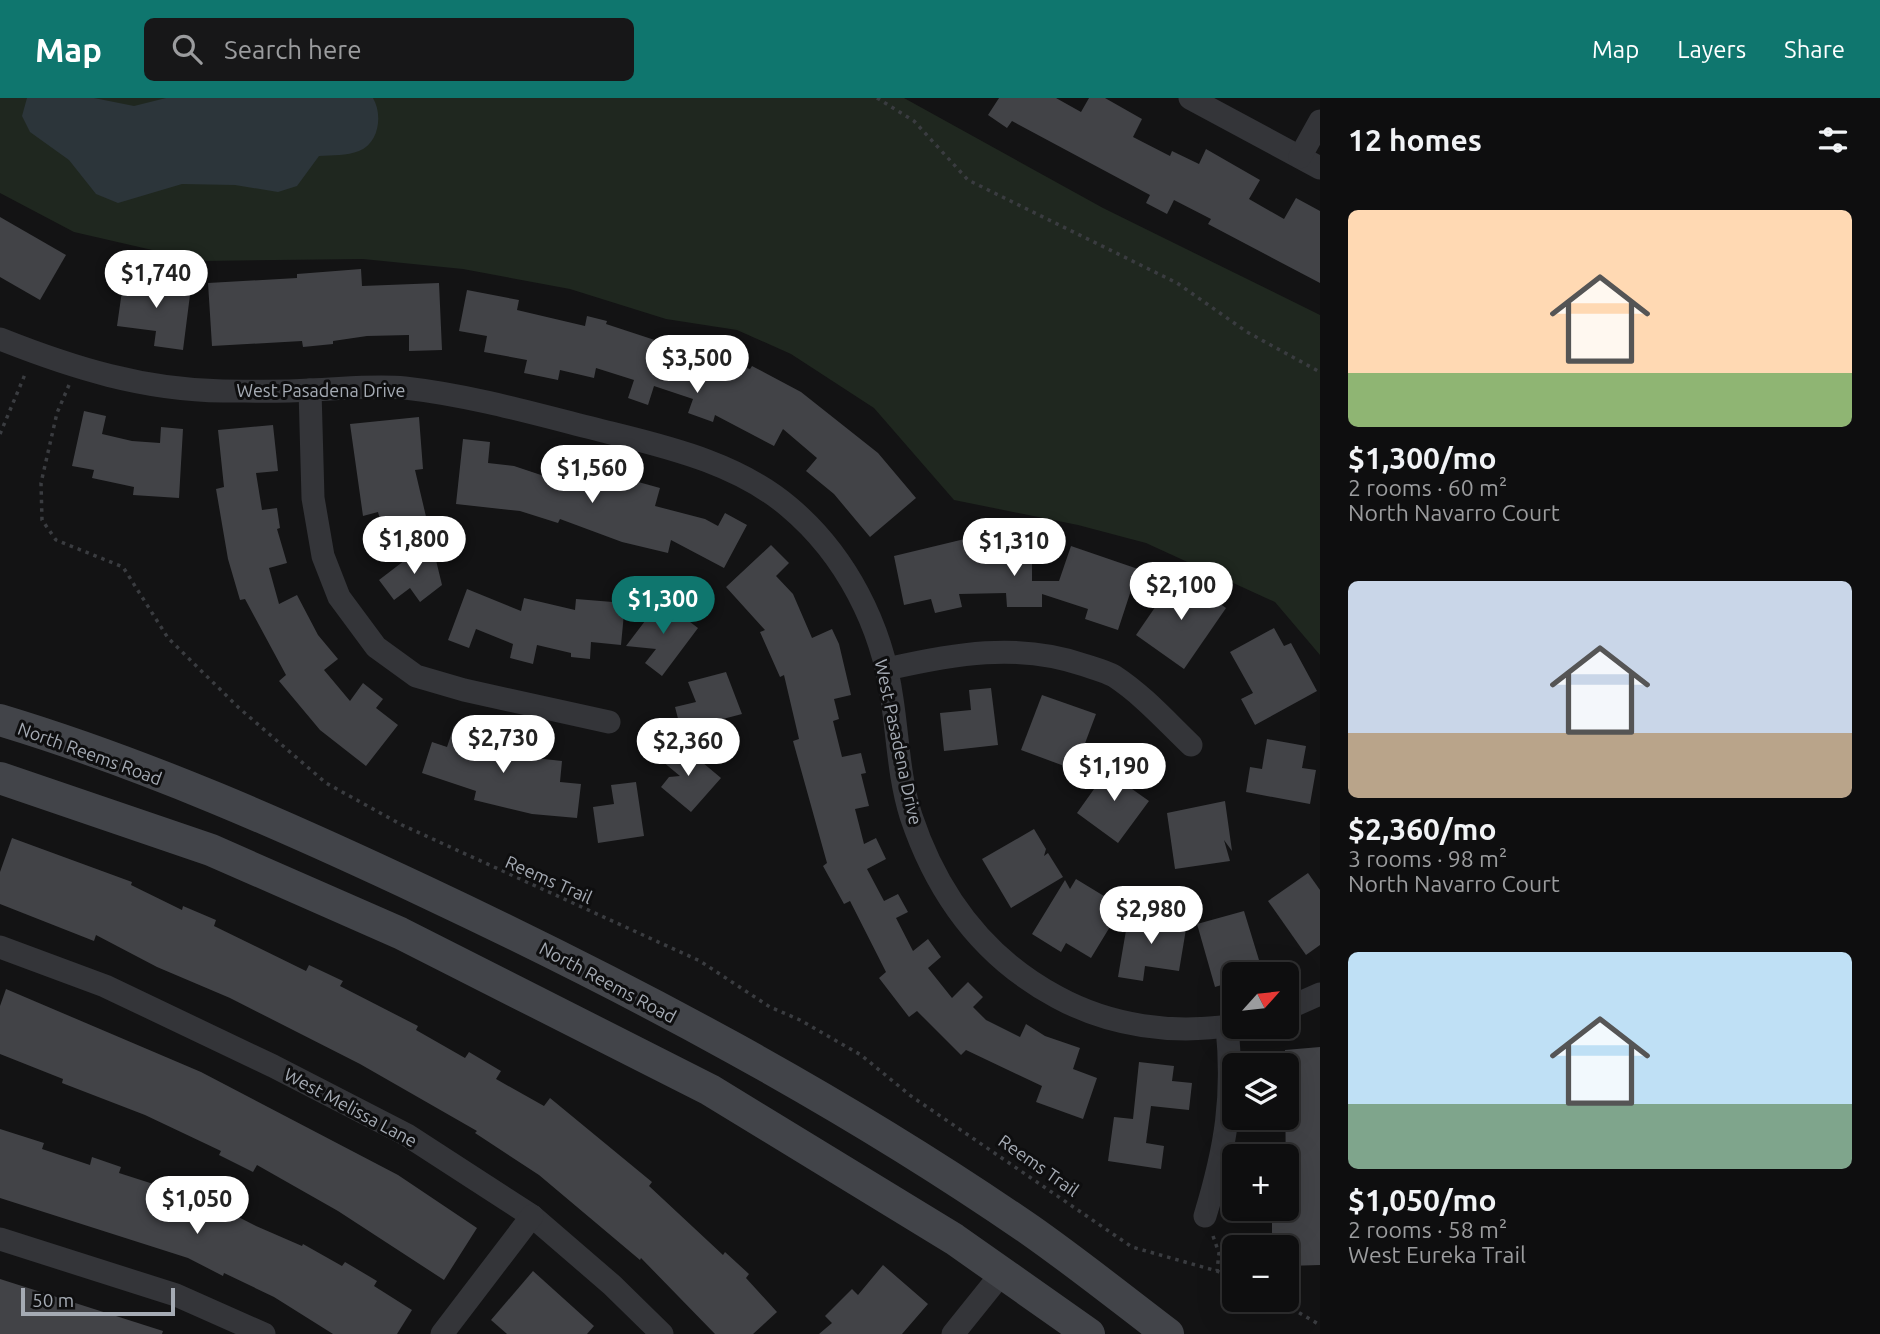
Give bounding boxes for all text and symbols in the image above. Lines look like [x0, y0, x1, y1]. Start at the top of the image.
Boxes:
search box [144, 18, 634, 81]
icon: search [168, 30, 206, 68]
text: Map [35, 31, 102, 68]
text: Search here [224, 35, 362, 64]
text: Map [1592, 36, 1639, 63]
text: Layers [1677, 36, 1746, 63]
text: Share [1784, 36, 1845, 63]
icon: filters [1814, 121, 1852, 159]
text: 12 homes [1348, 123, 1482, 157]
pin: $1,740 [99, 250, 213, 310]
icon: home [1537, 256, 1663, 382]
text: $1,740 [121, 260, 191, 285]
pin: $3,500 [640, 336, 754, 395]
text: $3,500 [662, 345, 732, 370]
street label: West Pasadena Drive [237, 380, 405, 400]
text: $1,300/mo [1348, 441, 1497, 475]
pin: $1,560 [535, 446, 649, 505]
text: $1,560 [557, 455, 627, 480]
text: 2 rooms · 60 m² [1348, 475, 1507, 500]
text: North Navarro Court [1348, 500, 1560, 525]
pin: $1,800 [357, 517, 471, 576]
pin: $1,310 [957, 518, 1071, 578]
text: $1,800 [379, 526, 449, 551]
text: $1,310 [979, 528, 1049, 553]
pin: $2,100 [1124, 562, 1238, 622]
text: $2,100 [1146, 572, 1216, 597]
pin: $1,300 [606, 576, 720, 636]
text: $1,300 [628, 586, 698, 611]
icon: home [1537, 627, 1663, 753]
street label: West Pasadena Drive [872, 657, 926, 827]
pin: $2,730 [446, 716, 560, 775]
street label: North Reems Road [15, 718, 165, 788]
pin: $2,360 [631, 718, 745, 778]
text: $2,730 [468, 725, 538, 750]
text: $2,360 [653, 728, 723, 753]
pin: $1,190 [1057, 744, 1171, 803]
text: $1,190 [1079, 753, 1149, 778]
text: $2,360/mo [1348, 812, 1497, 846]
text: 3 rooms · 98 m² [1348, 846, 1507, 871]
street label: Reems Trail [502, 851, 596, 907]
text: North Navarro Court [1348, 871, 1560, 896]
pin: $2,980 [1094, 886, 1208, 946]
text: $2,980 [1116, 896, 1186, 921]
street label: North Reems Road [536, 938, 680, 1026]
north arrow [1222, 962, 1298, 1040]
map controls [1222, 962, 1299, 1312]
icon: home [1537, 998, 1663, 1124]
button: layers [1222, 1053, 1299, 1130]
street label: West Melissa Lane [281, 1064, 421, 1150]
street label: Reems Trail [995, 1130, 1083, 1200]
button: + [1222, 1144, 1299, 1221]
pin: $1,050 [140, 1176, 254, 1236]
text: $1,050/mo [1348, 1183, 1497, 1217]
text: $1,050 [162, 1186, 232, 1211]
text: 2 rooms · 58 m² [1348, 1217, 1507, 1242]
button: − [1222, 1235, 1299, 1312]
text: West Eureka Trail [1348, 1242, 1526, 1267]
scale bar [21, 1285, 175, 1317]
text: 50 m [32, 1289, 74, 1311]

